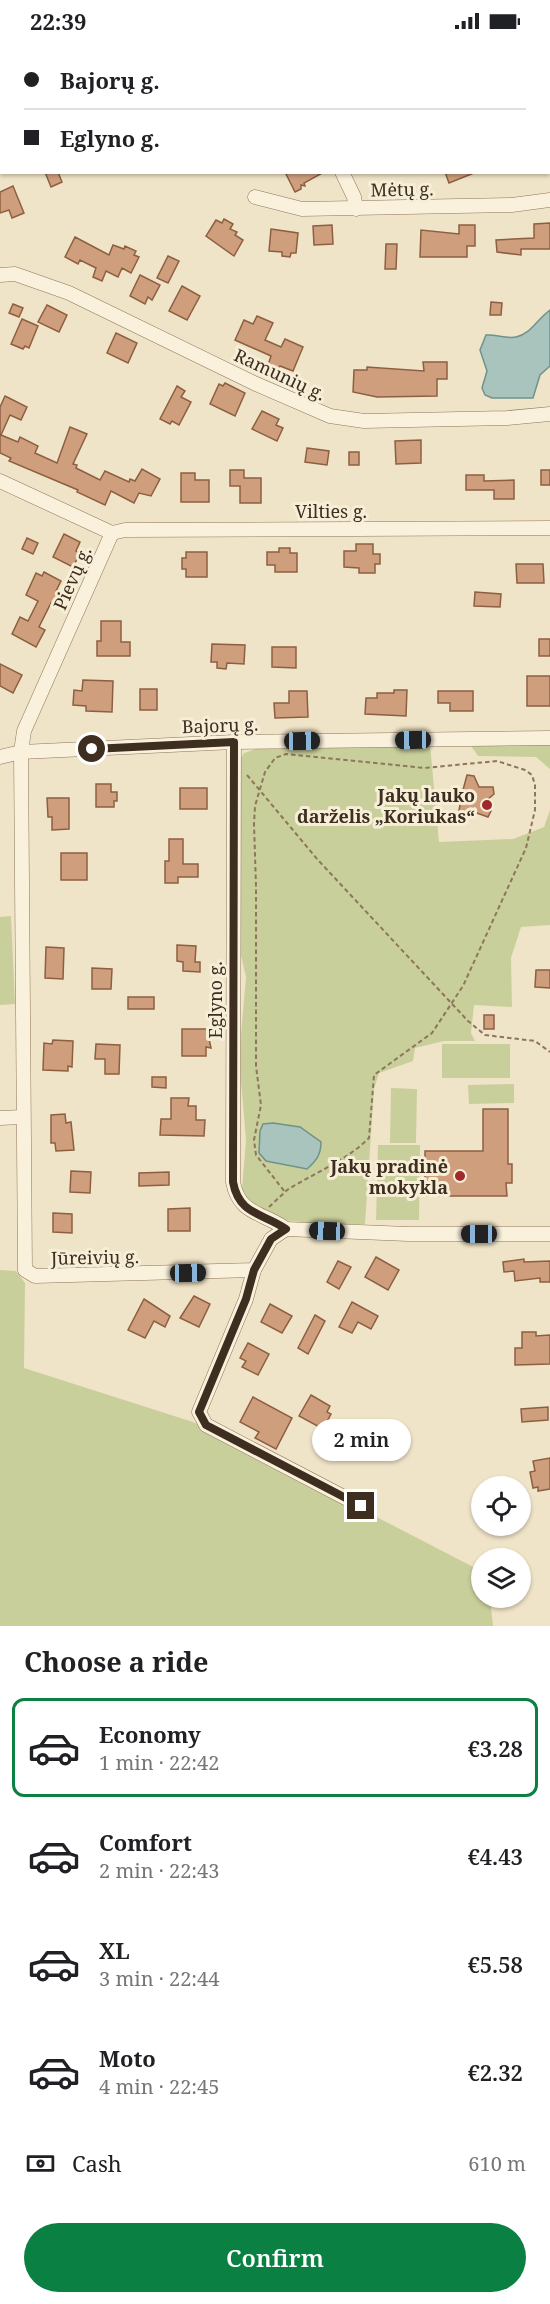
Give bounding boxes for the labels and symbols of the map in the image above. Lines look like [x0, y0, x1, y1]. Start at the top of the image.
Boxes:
street label: Mėtų g. [370, 176, 434, 202]
street label: Ramunių g. [230, 342, 330, 406]
street label: Vilties g. [295, 499, 367, 523]
street label: Pievų g. [47, 543, 97, 613]
street label: Bajorų g. [181, 712, 259, 738]
car [395, 731, 431, 749]
car [284, 732, 320, 750]
route start [78, 735, 105, 762]
place label: Jakų lauko darželis „Koriukas“ [297, 783, 475, 828]
marker: Jakų lauko darželis „Koriukas“ [480, 798, 494, 812]
street label: Eglyno g. [203, 961, 227, 1039]
place label: Jakų pradinė mokykla [329, 1154, 448, 1199]
marker: Jakų pradinė mokykla [453, 1169, 467, 1183]
car [309, 1221, 345, 1241]
car [461, 1225, 497, 1243]
street label: Jūreivių g. [50, 1244, 139, 1270]
car [170, 1264, 206, 1282]
callout: 2 min [312, 1419, 410, 1461]
route end [347, 1492, 374, 1519]

